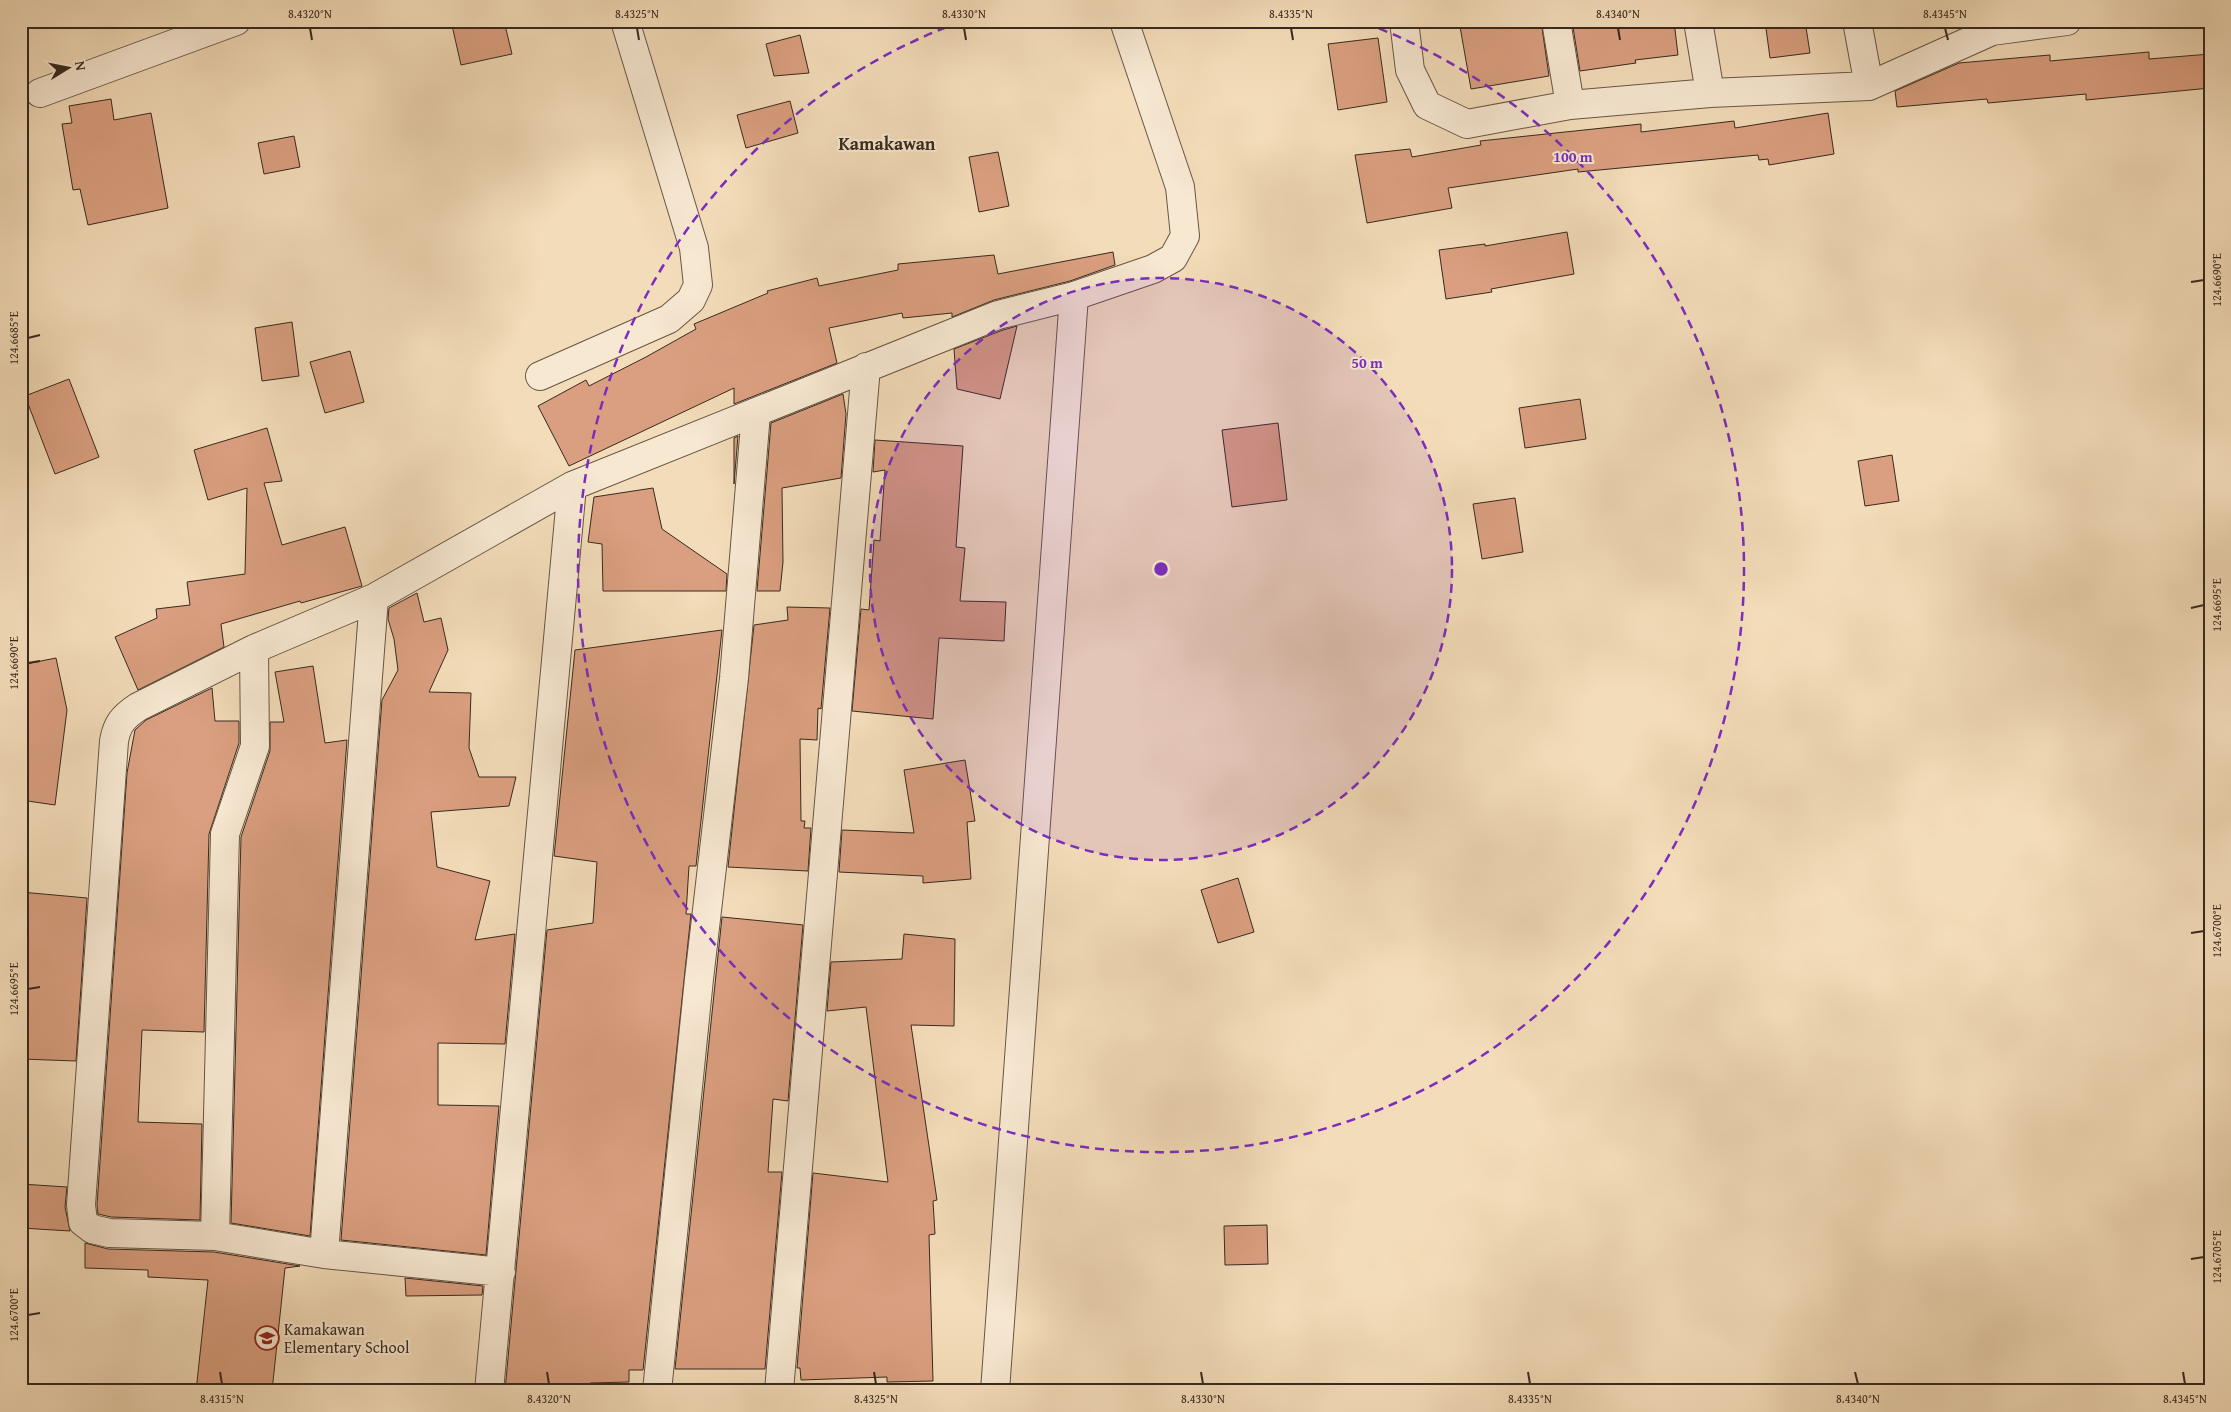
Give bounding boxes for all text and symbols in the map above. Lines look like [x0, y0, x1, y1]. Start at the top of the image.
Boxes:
text: 8.4320°N [288, 5, 332, 22]
text: 8.4325°N [615, 5, 659, 22]
text: 8.4330°N [942, 5, 986, 22]
text: 8.4335°N [1269, 5, 1313, 22]
text: 8.4340°N [1596, 5, 1640, 22]
text: 8.4345°N [1923, 5, 1967, 22]
north arrow [42, 42, 92, 92]
text: N [70, 59, 92, 73]
district label: Kamakawan [838, 130, 936, 157]
text: 100 m [1553, 146, 1593, 167]
text: 124.6690°E [2208, 253, 2225, 307]
text: 124.6685°E [5, 311, 22, 365]
text: 50 m [1351, 352, 1383, 373]
centre of rings [1152, 560, 1170, 578]
text: 124.6695°E [2208, 578, 2225, 632]
text: 124.6690°E [5, 636, 22, 690]
text: 124.6700°E [2208, 904, 2225, 958]
text: 124.6695°E [5, 962, 22, 1016]
text: 124.6705°E [2208, 1230, 2225, 1284]
text: 124.6700°E [5, 1288, 22, 1342]
place label: Kamakawan Elementary School [284, 1317, 410, 1359]
school or university icon: Kamakawan Elementary School [254, 1325, 280, 1351]
text: 8.4315°N [200, 1390, 244, 1407]
text: 8.4320°N [527, 1390, 571, 1407]
text: 8.4325°N [854, 1390, 898, 1407]
text: 8.4330°N [1181, 1390, 1225, 1407]
text: 8.4335°N [1508, 1390, 1552, 1407]
text: 8.4340°N [1836, 1390, 1880, 1407]
text: 8.4345°N [2163, 1390, 2207, 1407]

